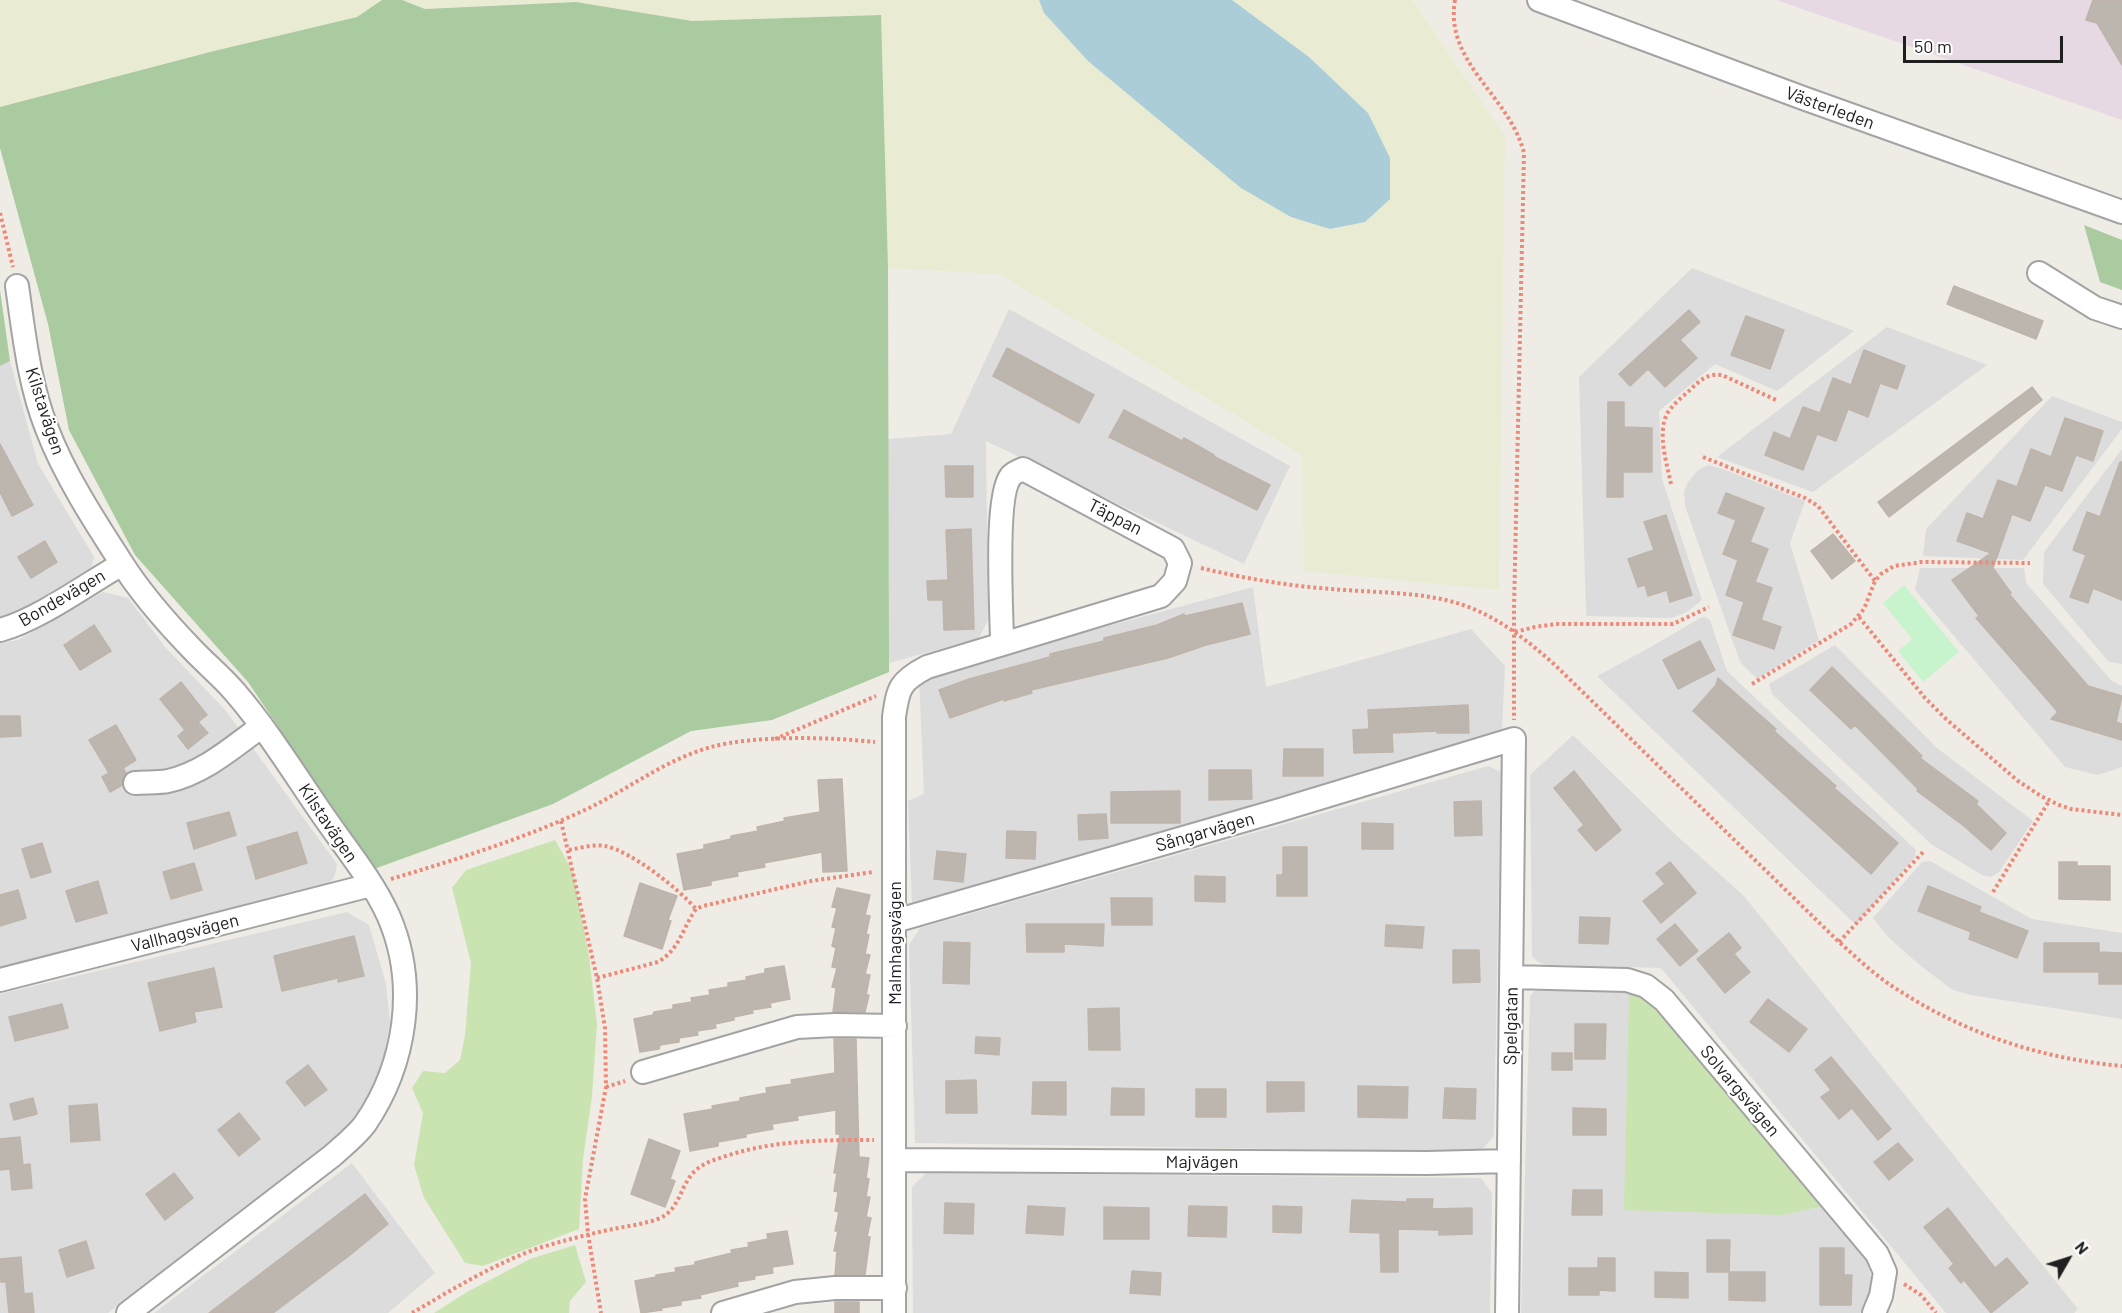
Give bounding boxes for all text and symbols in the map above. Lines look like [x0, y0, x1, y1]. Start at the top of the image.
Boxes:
scale bar [1906, 24, 2066, 62]
text: 50 m [1914, 35, 1952, 57]
street label: Västerleden [1783, 82, 1877, 134]
street label: Kilstavägen [21, 365, 69, 457]
street label: Täppan [1084, 494, 1146, 540]
street label: Bondevägen [15, 565, 109, 631]
street label: Kilstavägen [294, 779, 362, 867]
street label: Sångarvägen [1153, 808, 1257, 856]
street label: Malmhagsvägen [884, 881, 906, 1005]
street label: Vallhagsvägen [129, 909, 241, 957]
street label: Spelgatan [1500, 987, 1522, 1065]
street label: Solvargsvägen [1696, 1041, 1784, 1141]
street label: Majvägen [1166, 1151, 1238, 1173]
north arrow [2038, 1229, 2098, 1289]
text: N [2072, 1237, 2093, 1257]

